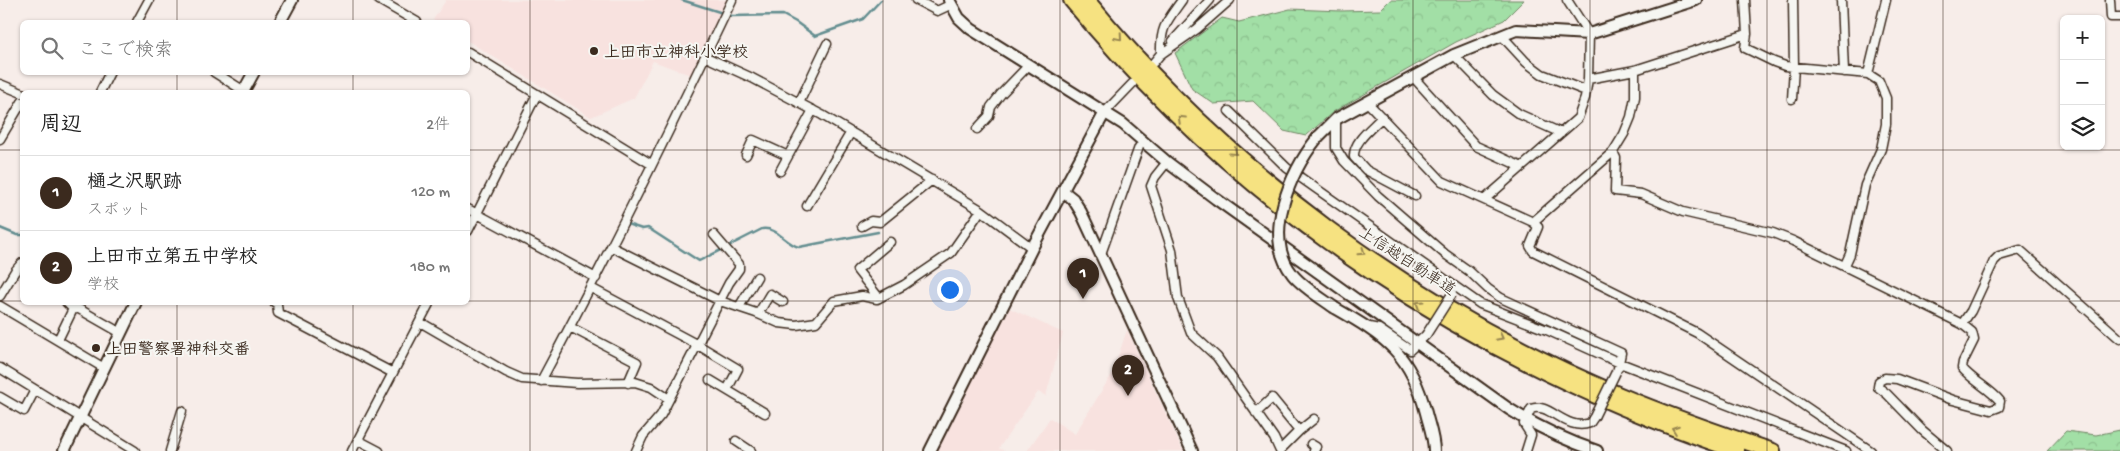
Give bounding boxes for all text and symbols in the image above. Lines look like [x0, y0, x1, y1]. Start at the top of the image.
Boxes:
map controls [2060, 15, 2105, 150]
button: + [2060, 15, 2105, 60]
search box [20, 20, 470, 75]
one-way arrow [1113, 31, 1122, 40]
icon: search [38, 34, 66, 62]
text: ここで検索 [78, 40, 173, 63]
place label: 上田市立神科小学校 [604, 44, 748, 64]
marker: 上田市立神科小学校 [588, 45, 600, 57]
button: − [2060, 60, 2105, 105]
button: layers [2060, 105, 2105, 150]
text: 周辺 [40, 114, 82, 139]
one-way arrow [1177, 115, 1186, 124]
text: 2件 [426, 117, 450, 136]
one-way arrow [1228, 146, 1237, 155]
text: 樋之沢駅跡 [87, 172, 182, 195]
text: 1 [53, 184, 59, 203]
text: 120 m [411, 184, 450, 203]
text: スポット [87, 202, 151, 221]
street label: 上信越自動車道 [1354, 223, 1459, 301]
one-way arrow [1356, 246, 1366, 255]
text: 上田市立第五中学校 [87, 247, 258, 270]
pin: 1 [1067, 258, 1099, 299]
text: 2 [52, 259, 60, 278]
text: 180 m [411, 259, 450, 278]
text: 学校 [87, 277, 119, 296]
your location [937, 277, 963, 303]
one-way arrow [1416, 300, 1425, 310]
one-way arrow [1495, 330, 1504, 340]
place label: 上田警察署神科交番 [106, 340, 250, 361]
marker: 上田警察署神科交番 [90, 342, 102, 354]
pin: 2 [1112, 355, 1144, 396]
one-way arrow [1671, 425, 1680, 435]

